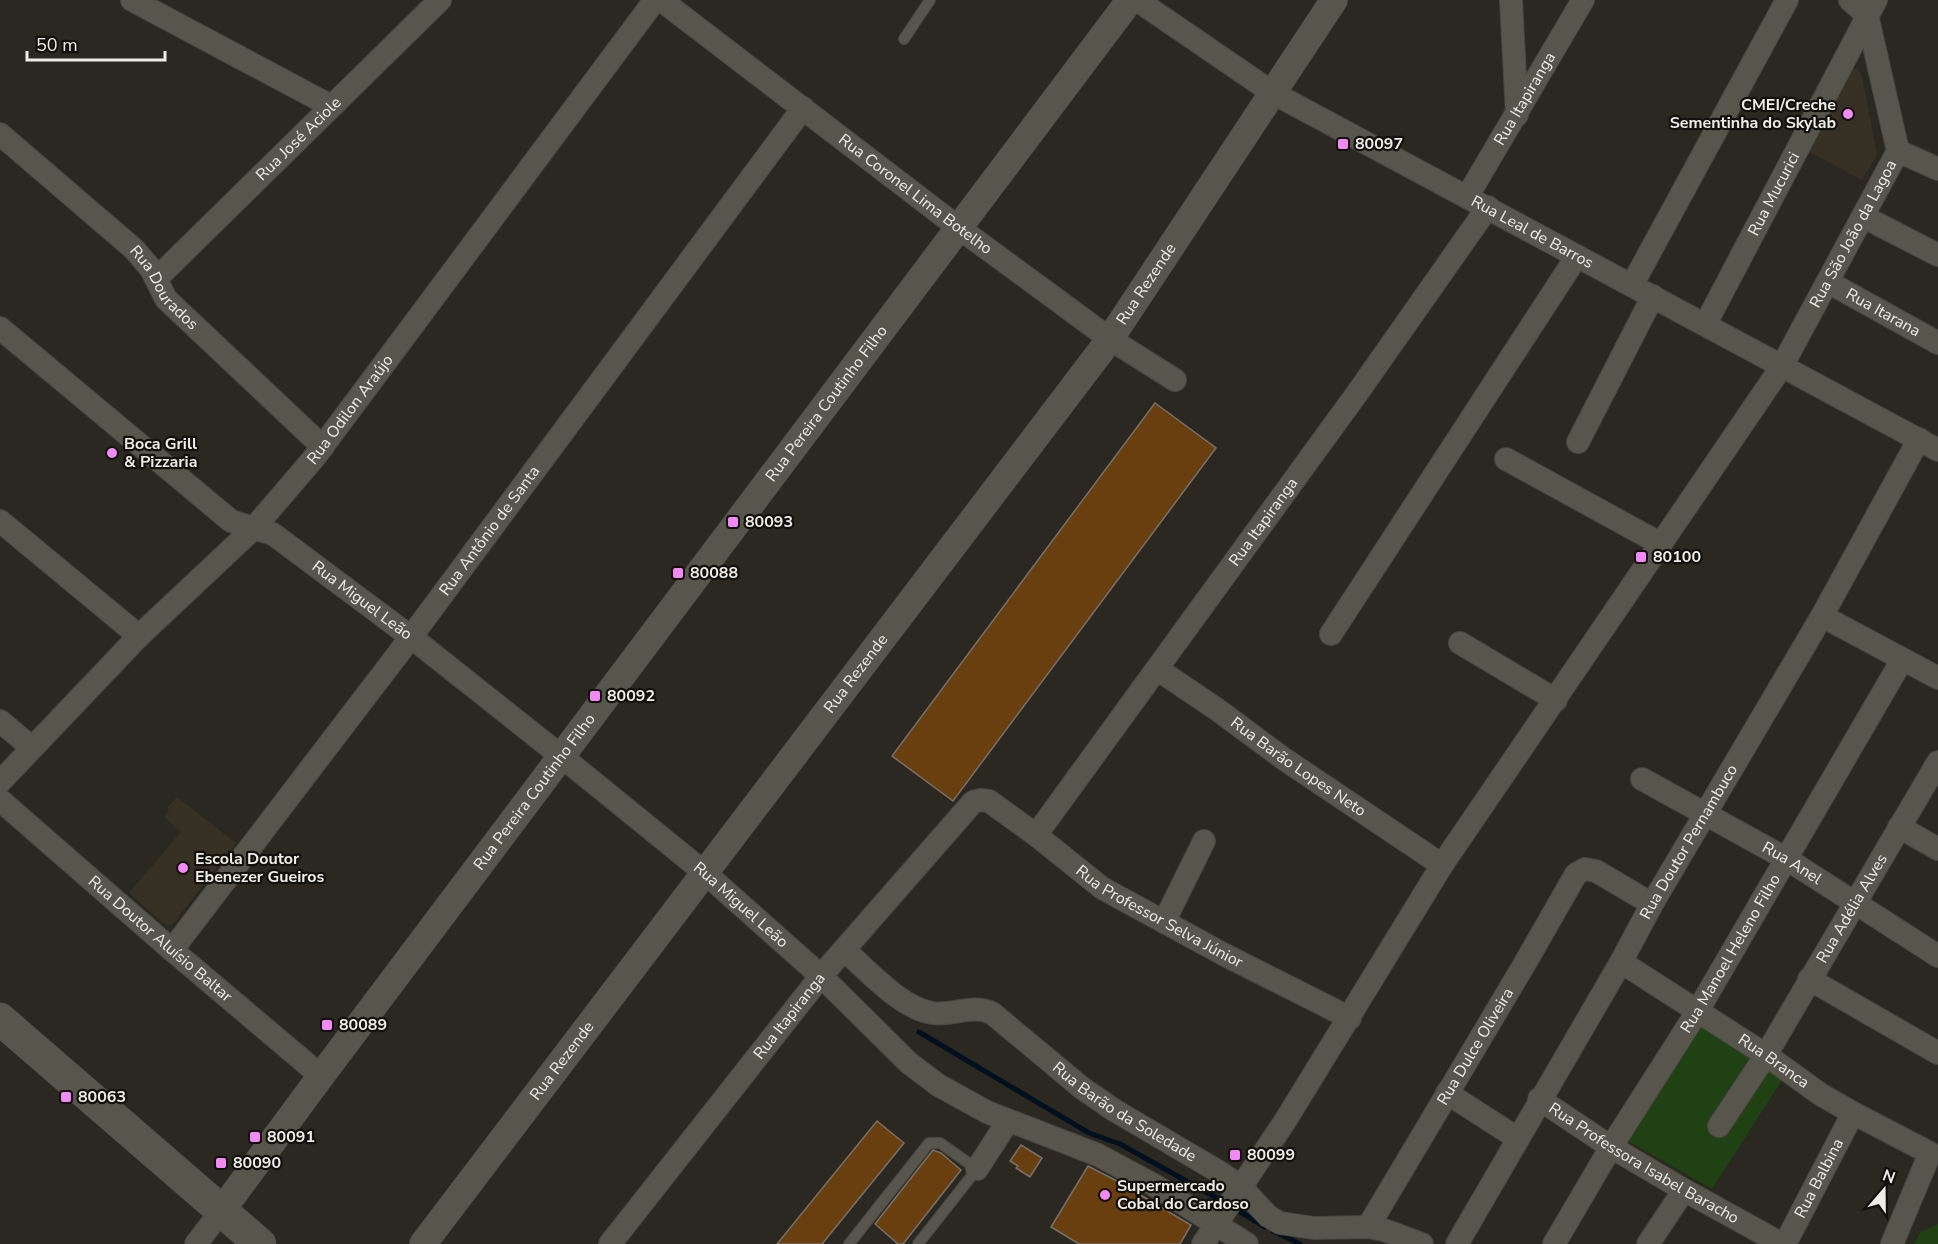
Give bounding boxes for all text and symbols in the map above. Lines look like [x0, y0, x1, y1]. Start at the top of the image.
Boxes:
scale bar [27, 24, 165, 62]
text: 50 m [36, 33, 78, 57]
street label: Rua Itapiranga [1489, 48, 1561, 149]
street label: Rua José Aciole [251, 92, 346, 186]
place label: CMEI/Creche Sementinha do Skylab [1670, 94, 1836, 134]
marker: CMEI/Creche Sementinha do Skylab [1841, 107, 1855, 121]
street label: Rua Coronel Lima Botelho [834, 129, 997, 260]
place label: 80097 [1355, 133, 1403, 155]
marker: 80097 [1336, 137, 1350, 151]
street label: Rua Mucurici [1743, 148, 1805, 240]
street label: Rua São João da Lagoa [1804, 156, 1902, 312]
street label: Rua Leal de Barros [1467, 190, 1597, 274]
street label: Rua Rezende [1111, 239, 1181, 329]
street label: Rua Dourados [125, 241, 203, 335]
street label: Rua Itarana [1842, 283, 1924, 342]
street label: Rua Pereira Coutinho Filho [761, 321, 893, 486]
street label: Rua Odilon Araújo [302, 350, 398, 469]
place label: Boca Grill & Pizzaria [124, 433, 197, 473]
marker: Boca Grill & Pizzaria [105, 446, 119, 460]
street label: Rua Antônio de Santa [434, 461, 545, 600]
street label: Rua Itapiranga [1224, 473, 1303, 571]
place label: 80093 [745, 511, 793, 533]
marker: 80093 [726, 515, 740, 529]
place label: 80100 [1653, 546, 1701, 568]
marker: 80100 [1634, 550, 1648, 564]
street label: Rua Miguel Leão [307, 556, 417, 645]
place label: 80088 [690, 562, 738, 584]
marker: 80088 [671, 566, 685, 580]
street label: Rua Rezende [819, 630, 893, 718]
place label: 80092 [607, 685, 655, 707]
marker: 80092 [588, 689, 602, 703]
street label: Rua Pereira Coutinho Filho [468, 709, 601, 875]
street label: Rua Barão Lopes Neto [1226, 712, 1371, 822]
street label: Rua Doutor Pernambuco [1635, 760, 1743, 923]
street label: Rua Anel [1758, 837, 1826, 890]
place label: Escola Doutor Ebenezer Gueiros [195, 848, 325, 888]
street label: Rua Adélia Alves [1811, 850, 1893, 967]
street label: Rua Miguel Leão [689, 857, 793, 953]
street label: Rua Professor Selva Júnior [1071, 860, 1247, 973]
marker: Escola Doutor Ebenezer Gueiros [176, 861, 190, 875]
street label: Rua Manoel Heleno Filho [1675, 870, 1786, 1037]
street label: Rua Doutor Aluísio Baltar [83, 871, 237, 1007]
street label: Rua Itapiranga [748, 968, 830, 1064]
street label: Rua Dulce Oliveira [1432, 984, 1519, 1109]
place label: 80089 [339, 1014, 387, 1036]
street label: Rua Rezende [525, 1017, 599, 1105]
marker: 80089 [320, 1018, 334, 1032]
street label: Rua Branca [1734, 1029, 1814, 1094]
street label: Rua Barão da Soledade [1048, 1057, 1201, 1167]
place label: 80063 [78, 1086, 126, 1108]
marker: 80063 [59, 1090, 73, 1104]
street label: Rua Professora Isabel Baracho [1544, 1097, 1743, 1229]
place label: 80091 [267, 1126, 315, 1148]
marker: 80091 [248, 1130, 262, 1144]
street label: Rua Balbina [1789, 1135, 1849, 1222]
place label: 80099 [1247, 1144, 1295, 1166]
marker: 80099 [1228, 1148, 1242, 1162]
place label: 80090 [233, 1152, 281, 1174]
marker: 80090 [214, 1156, 228, 1170]
north arrow [1854, 1160, 1914, 1220]
text: N [1879, 1164, 1898, 1189]
place label: Supermercado Cobal do Cardoso [1117, 1175, 1249, 1215]
marker: Supermercado Cobal do Cardoso [1098, 1188, 1112, 1202]

